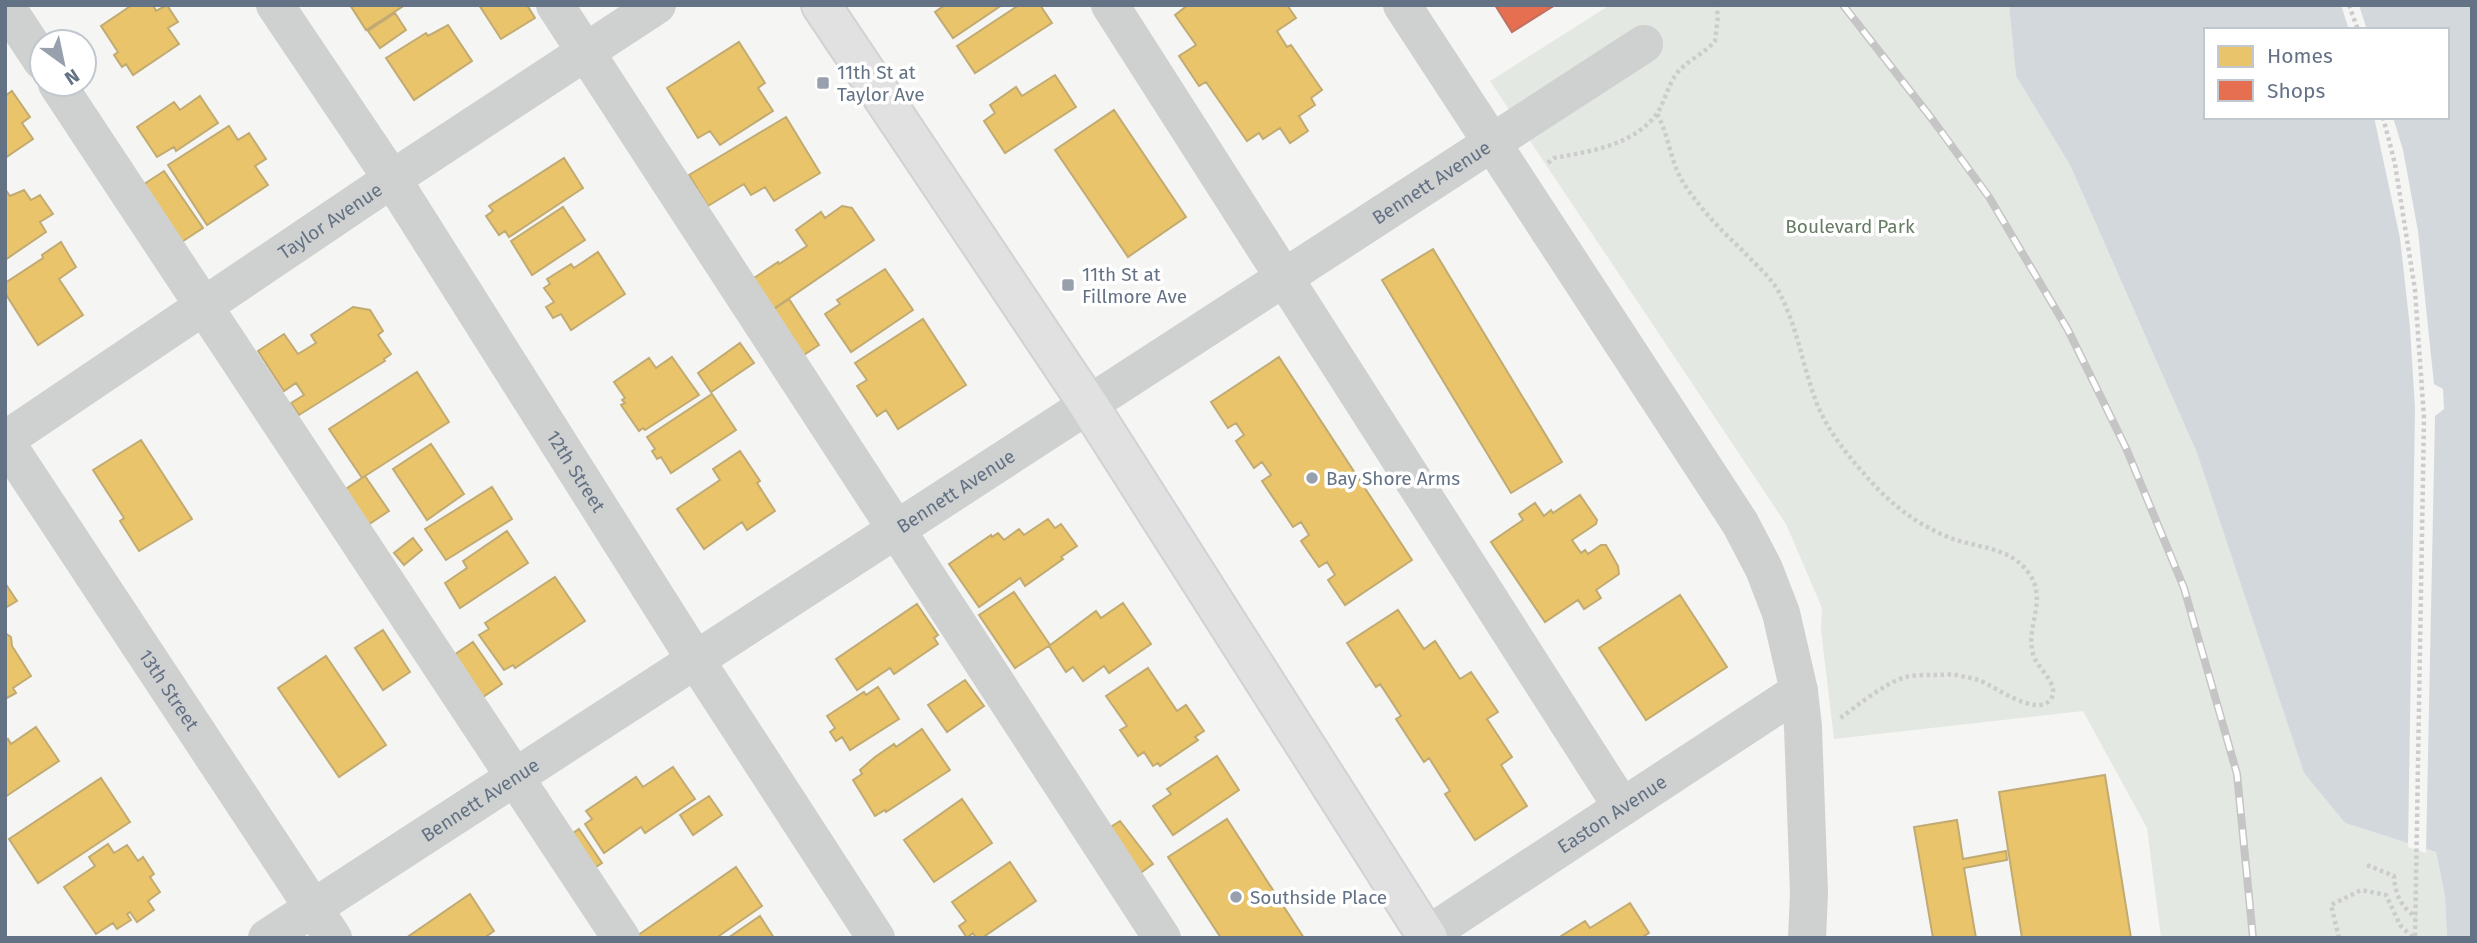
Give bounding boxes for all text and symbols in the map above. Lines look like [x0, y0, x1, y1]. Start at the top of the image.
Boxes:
north arrow [28, 28, 98, 98]
legend [2204, 28, 2449, 119]
text: Homes [2267, 43, 2333, 69]
place label: 11th St at Taylor Ave [837, 61, 925, 106]
text: N [60, 64, 84, 90]
marker: 11th St at Taylor Ave [815, 75, 831, 91]
text: Shops [2267, 78, 2325, 104]
street label: Bennett Avenue [1368, 135, 1495, 229]
street label: Taylor Avenue [274, 178, 386, 264]
park label: Boulevard Park [1785, 215, 1915, 238]
place label: 11th St at Fillmore Ave [1082, 263, 1187, 308]
marker: 11th St at Fillmore Ave [1060, 277, 1076, 293]
street label: 12th Street [542, 426, 611, 516]
street label: Bennett Avenue [892, 444, 1019, 538]
place label: Bay Shore Arms [1326, 467, 1460, 490]
marker: Bay Shore Arms [1304, 470, 1320, 486]
street label: 13th Street [134, 645, 204, 735]
street label: Bennett Avenue [417, 753, 544, 846]
street label: Easton Avenue [1553, 770, 1671, 858]
place label: Southside Place [1250, 886, 1387, 909]
marker: Southside Place [1228, 889, 1244, 905]

